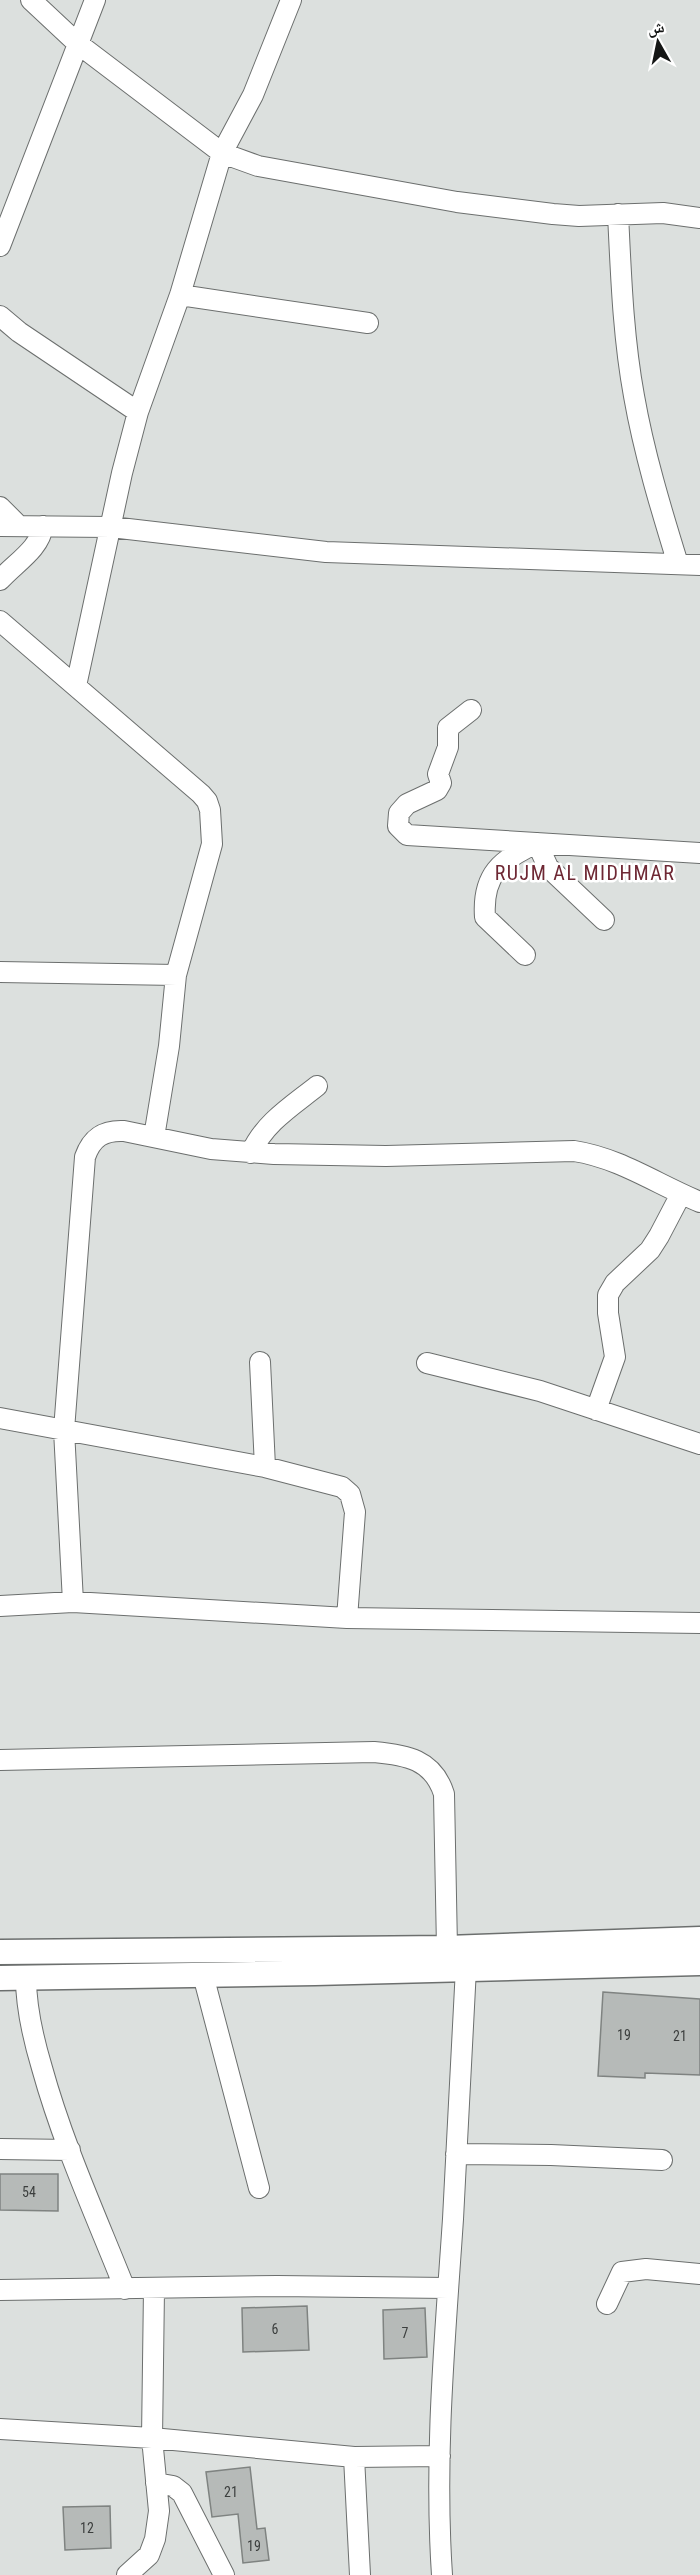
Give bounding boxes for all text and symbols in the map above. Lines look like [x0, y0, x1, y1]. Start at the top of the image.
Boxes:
north arrow [628, 12, 688, 72]
text: ش [646, 17, 666, 38]
district label: RUJM AL MIDHMAR [495, 861, 675, 885]
house number: 19 [617, 2027, 631, 2043]
house number: 21 [673, 2028, 687, 2044]
house number: 54 [22, 2184, 36, 2200]
house number: 6 [272, 2321, 279, 2337]
house number: 7 [402, 2325, 409, 2341]
house number: 21 [224, 2484, 238, 2500]
house number: 12 [80, 2520, 94, 2536]
house number: 19 [247, 2538, 261, 2554]

